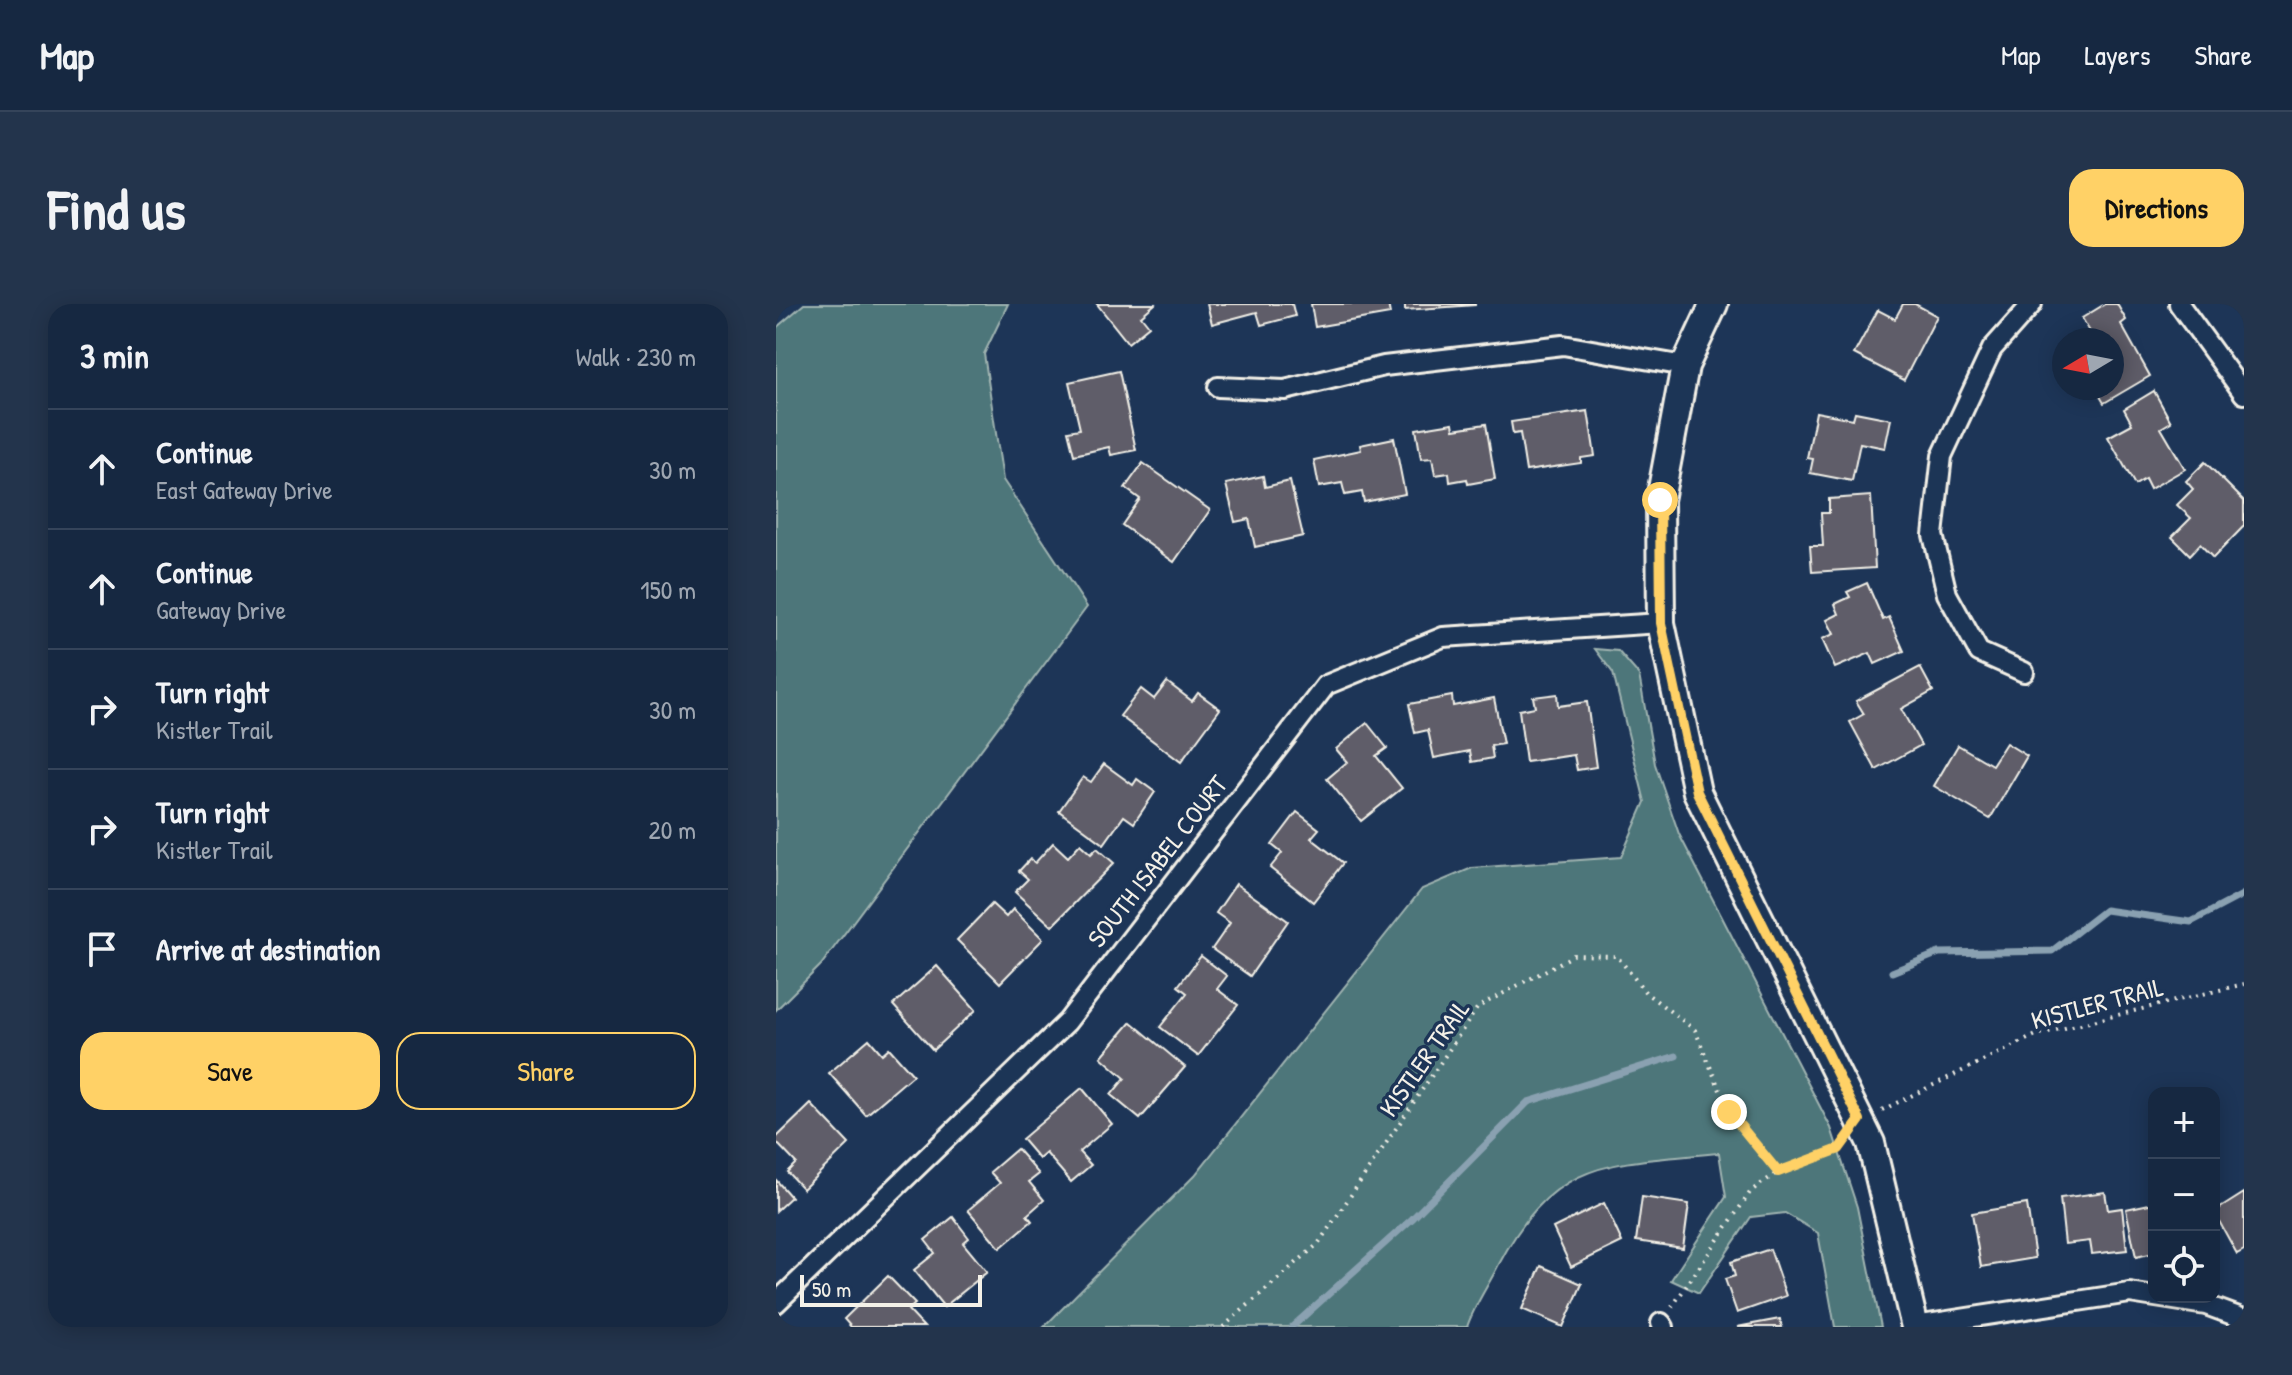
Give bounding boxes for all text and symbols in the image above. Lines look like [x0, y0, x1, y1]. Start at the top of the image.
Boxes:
text: Map [40, 29, 94, 81]
text: Map [2001, 36, 2041, 74]
text: Layers [2085, 36, 2150, 74]
text: Share [2194, 36, 2252, 74]
button: Directions [2069, 169, 2244, 247]
text: Find us [48, 171, 186, 246]
north arrow [2052, 328, 2124, 400]
text: 3 min [80, 333, 149, 379]
text: Walk · 230 m [576, 339, 696, 374]
text: Continue [156, 432, 253, 472]
icon: ahead [80, 447, 124, 491]
text: 30 m [649, 452, 696, 487]
text: East Gateway Drive [156, 472, 333, 507]
route start [1642, 482, 1678, 518]
text: Continue [156, 552, 253, 592]
icon: ahead [80, 567, 124, 611]
text: 150 m [640, 572, 696, 607]
text: Gateway Drive [156, 592, 286, 627]
text: Turn right [156, 672, 269, 712]
icon: right [80, 687, 124, 731]
text: 30 m [649, 692, 696, 727]
text: Kistler Trail [156, 712, 273, 747]
street label: SOUTH ISABEL COURT [1079, 767, 1236, 954]
text: Turn right [156, 792, 269, 832]
icon: right [80, 807, 124, 851]
text: 20 m [649, 812, 696, 847]
text: Kistler Trail [156, 832, 273, 867]
icon: arrive [80, 927, 124, 971]
text: Arrive at destination [156, 929, 381, 969]
street label: KISTLER TRAIL [2027, 969, 2167, 1037]
street label: KISTLER TRAIL [1371, 993, 1477, 1123]
button: Save [80, 1032, 380, 1110]
button: Share [396, 1032, 696, 1110]
map controls [2148, 1087, 2220, 1303]
button: + [2148, 1087, 2220, 1159]
route end [1711, 1094, 1747, 1130]
button: − [2148, 1159, 2220, 1231]
button: locate [2148, 1231, 2220, 1303]
scale bar [800, 1271, 982, 1307]
text: 50 m [812, 1274, 851, 1304]

